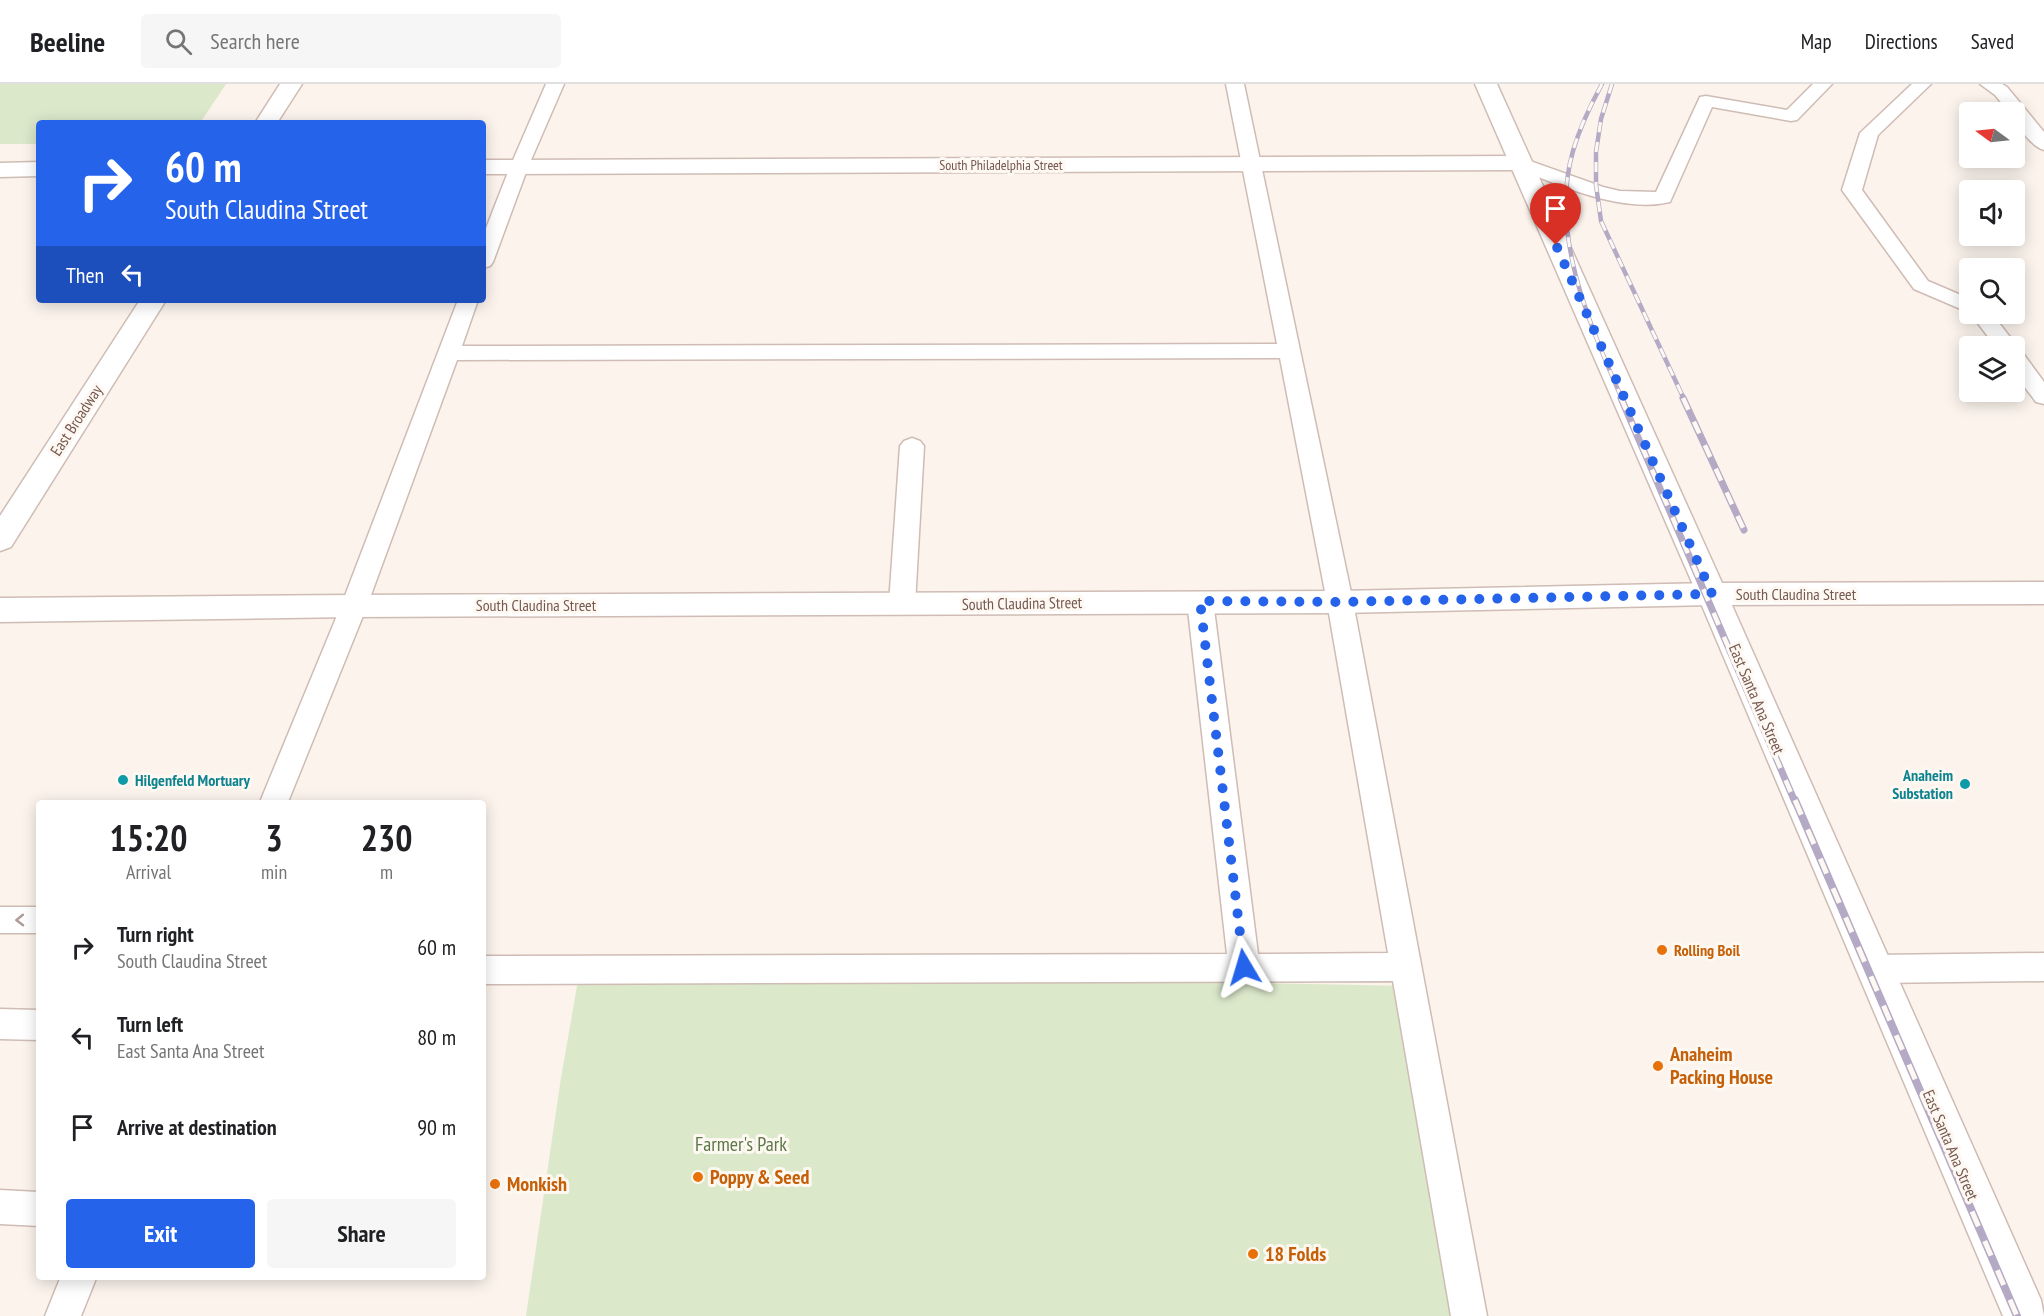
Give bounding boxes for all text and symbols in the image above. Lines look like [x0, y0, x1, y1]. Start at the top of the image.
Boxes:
search box [141, 14, 561, 68]
text: Beeline [30, 23, 105, 60]
icon: search [162, 25, 195, 58]
text: Search here [210, 27, 300, 55]
text: Map [1801, 28, 1832, 55]
text: Directions [1865, 28, 1938, 55]
text: Saved [1971, 28, 2014, 55]
north arrow [1959, 102, 2025, 168]
map controls [1959, 102, 2025, 402]
text: 60 m [165, 139, 242, 194]
icon: right [66, 144, 144, 222]
street label: South Philadelphia Street [939, 156, 1063, 174]
button: sound [1959, 180, 2025, 246]
pin [1530, 183, 1581, 245]
text: South Claudina Street [165, 192, 368, 226]
icon: arrive [1539, 192, 1572, 225]
icon: left [116, 258, 149, 291]
button: search [1959, 258, 2025, 324]
text: Then [66, 261, 104, 289]
button: layers [1959, 336, 2025, 402]
street label: East Broadway [46, 381, 106, 459]
street label: South Claudina Street [1736, 584, 1857, 604]
street label: South Claudina Street [962, 592, 1083, 614]
street label: South Claudina Street [476, 595, 597, 615]
street label: East Santa Ana Street [1725, 641, 1789, 758]
place label: Anaheim Substation [1892, 765, 1953, 803]
place label: Hilgenfeld Mortuary [135, 770, 250, 790]
marker: Hilgenfeld Mortuary [116, 773, 130, 787]
marker: Anaheim Substation [1958, 777, 1972, 791]
text: 15:20 [110, 814, 187, 861]
text: 3 [265, 814, 283, 861]
text: 230 [361, 814, 412, 861]
text: Arrival [126, 859, 171, 885]
text: min [261, 859, 287, 885]
text: m [380, 859, 393, 885]
one-way arrow [15, 914, 24, 926]
text: Turn right [117, 920, 194, 948]
icon: right [66, 931, 99, 964]
text: 60 m [417, 933, 456, 961]
position arrow [1212, 935, 1276, 999]
place label: Rolling Boil [1674, 940, 1740, 960]
marker: Rolling Boil [1655, 943, 1669, 957]
text: South Claudina Street [117, 948, 267, 974]
text: Turn left [117, 1010, 183, 1038]
icon: left [66, 1021, 99, 1054]
text: 80 m [417, 1023, 456, 1051]
text: East Santa Ana Street [117, 1038, 265, 1064]
place label: Anaheim Packing House [1669, 1041, 1773, 1090]
marker: Anaheim Packing House [1651, 1059, 1665, 1073]
street label: East Santa Ana Street [1919, 1087, 1983, 1204]
icon: arrive [66, 1111, 99, 1144]
text: Arrive at destination [117, 1113, 277, 1141]
text: 90 m [417, 1113, 456, 1141]
park label: Farmer's Park [695, 1131, 787, 1157]
place label: Poppy & Seed [710, 1164, 809, 1190]
marker: Poppy & Seed [691, 1170, 705, 1184]
place label: Monkish [507, 1171, 567, 1197]
marker: Monkish [488, 1177, 502, 1191]
button: Exit [66, 1199, 255, 1268]
button: Share [267, 1199, 456, 1268]
place label: 18 Folds [1265, 1241, 1326, 1267]
marker: 18 Folds [1246, 1247, 1260, 1261]

